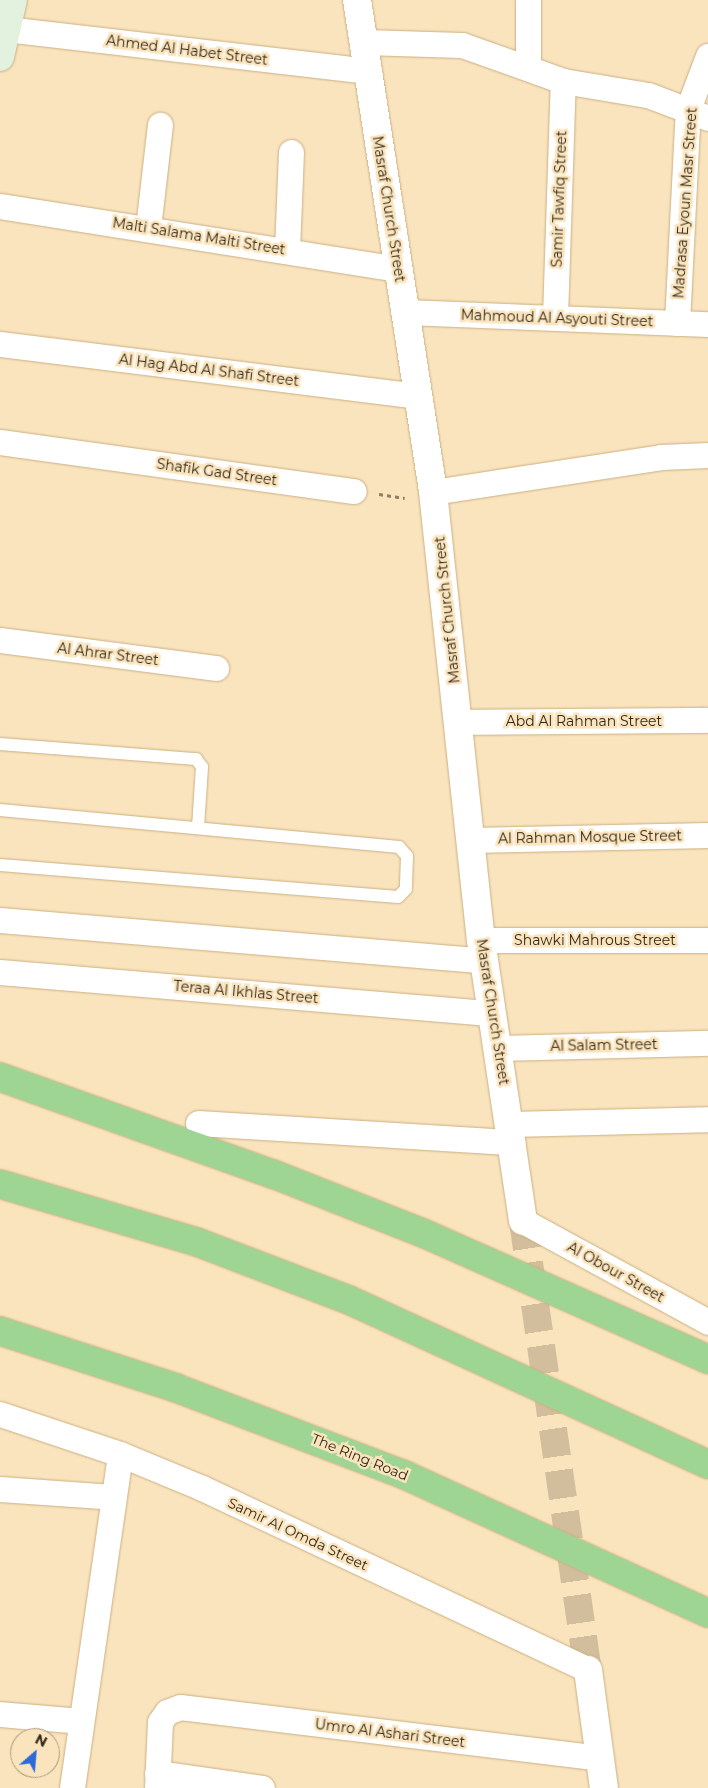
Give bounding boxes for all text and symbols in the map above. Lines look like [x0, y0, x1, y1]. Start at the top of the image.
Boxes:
street label: Ahmed Al Habet Street [105, 32, 269, 68]
street label: Madrasa Eyoun Masr Street [670, 107, 700, 299]
street label: Samir Tawfiq Street [548, 130, 570, 268]
street label: Masraf Church Street [369, 135, 409, 283]
street label: Malti Salama Malti Street [111, 214, 287, 258]
street label: Mahmoud Al Asyouti Street [460, 306, 654, 330]
street label: Al Hag Abd Al Shafi Street [118, 351, 300, 389]
street label: Shafik Gad Street [156, 455, 278, 489]
street label: Masraf Church Street [431, 536, 463, 684]
street label: Al Ahrar Street [56, 639, 160, 669]
street label: Abd Al Rahman Street [506, 713, 662, 729]
street label: Al Rahman Mosque Street [498, 827, 682, 847]
street label: Shawki Mahrous Street [514, 932, 676, 948]
street label: Masraf Church Street [473, 938, 513, 1086]
street label: Teraa Al Ikhlas Street [173, 977, 319, 1007]
street label: Al Salam Street [550, 1036, 658, 1054]
street label: Al Obour Street [564, 1238, 668, 1306]
street label: The Ring Road [309, 1430, 411, 1484]
street label: Samir Al Omda Street [225, 1494, 371, 1574]
street label: Umro Al Ashari Street [314, 1715, 466, 1751]
north arrow [10, 1728, 60, 1778]
text: N [32, 1730, 50, 1751]

